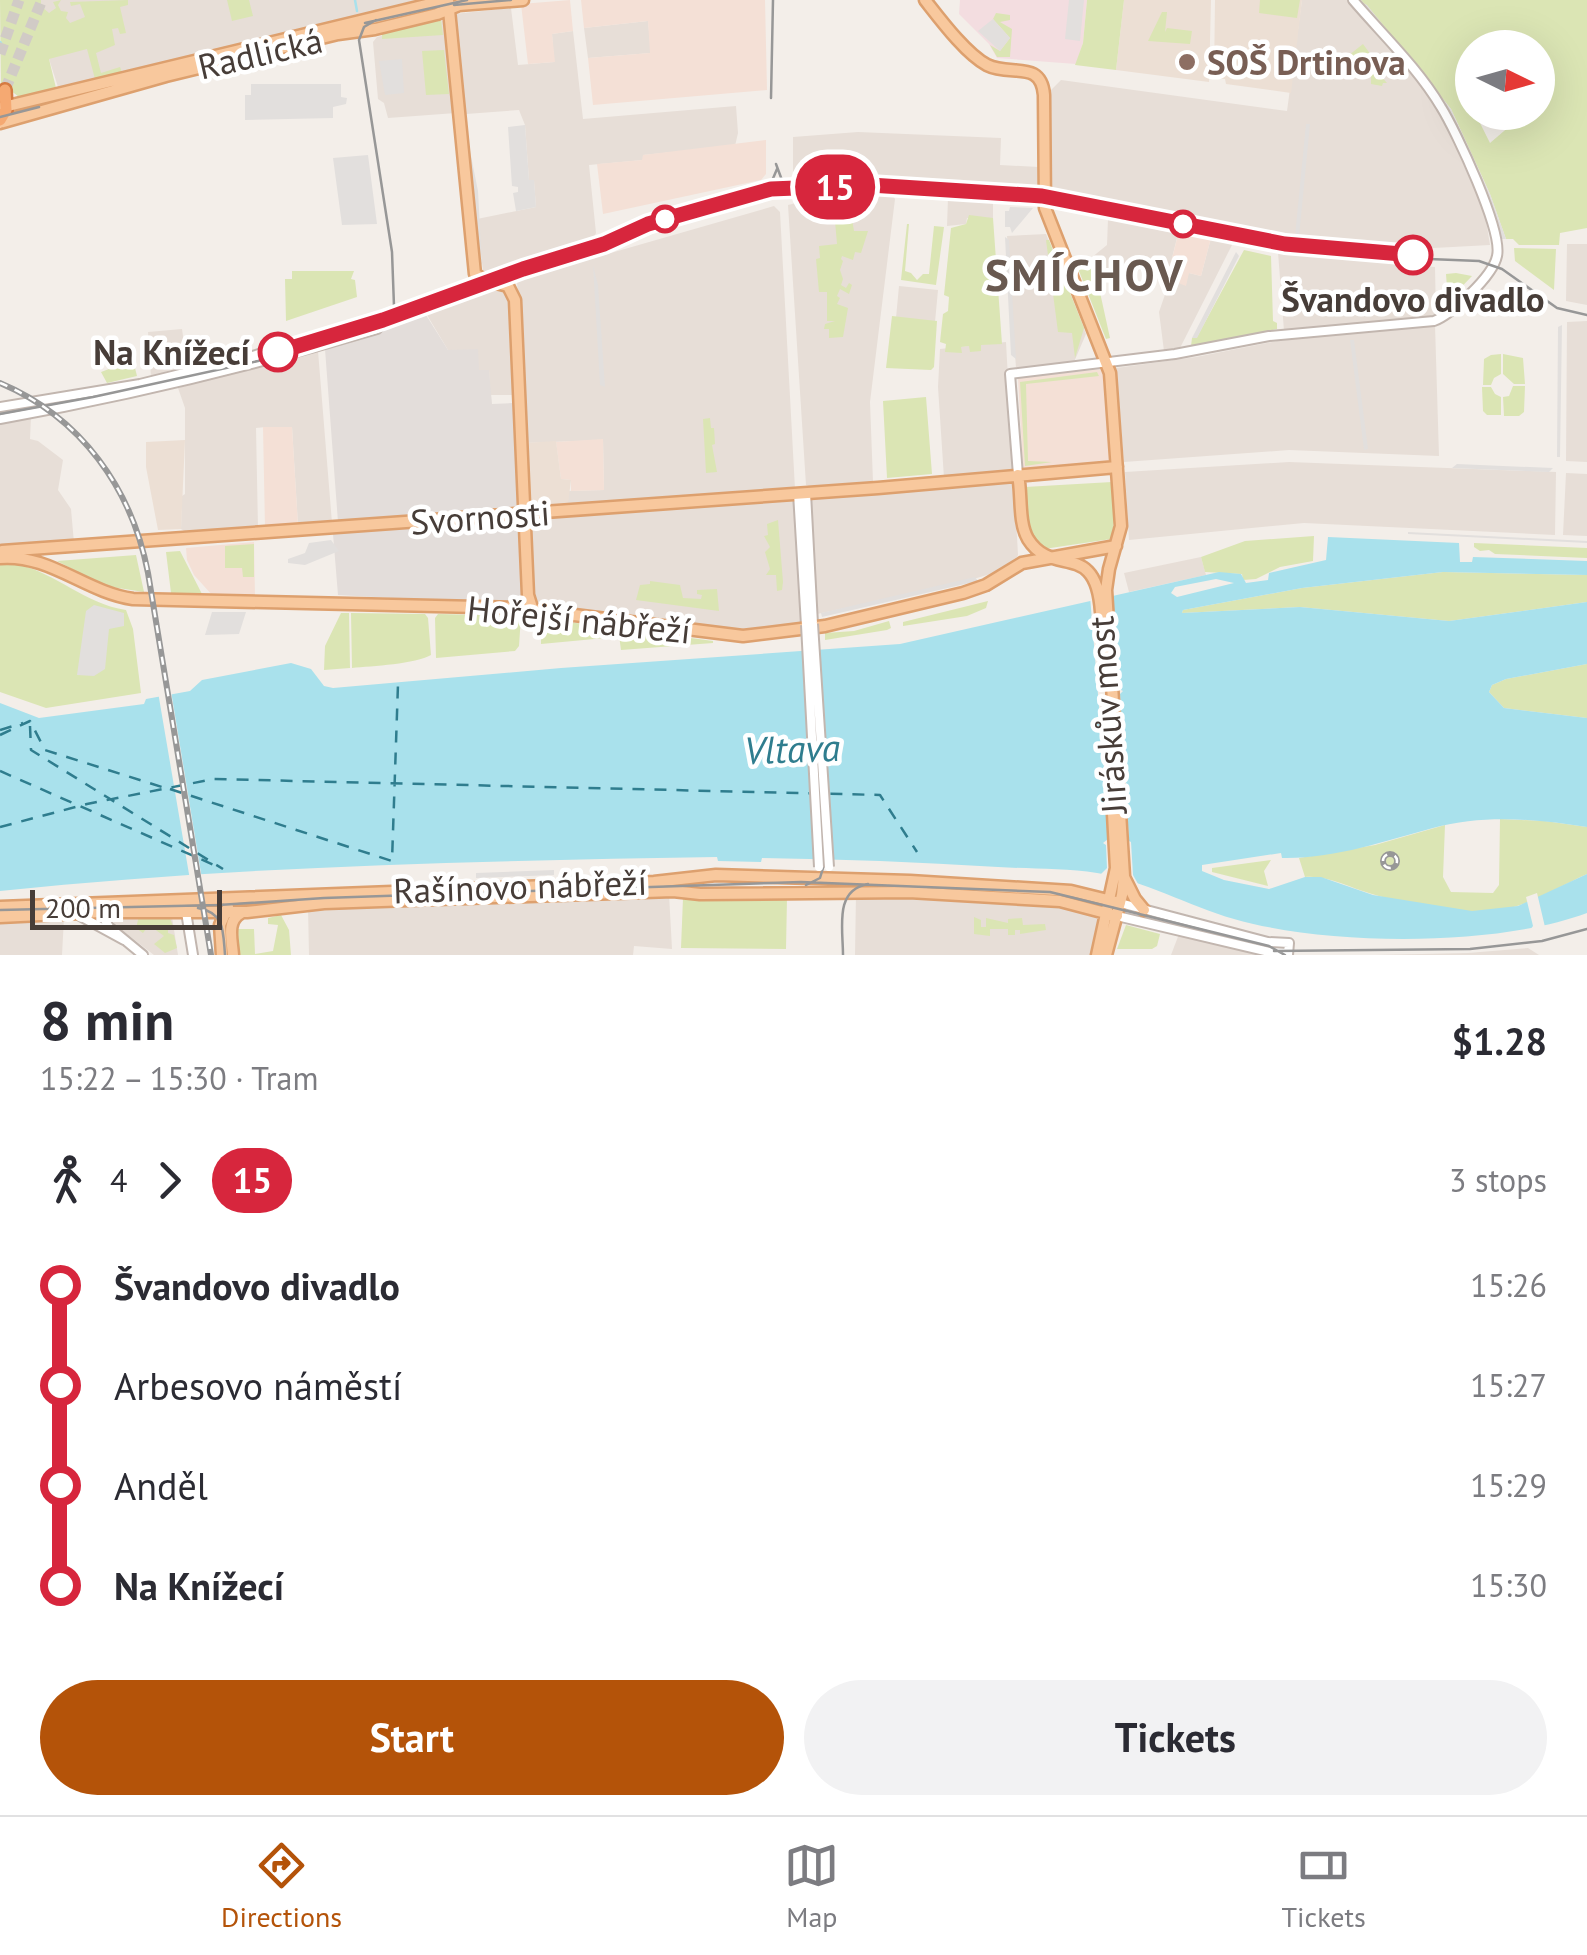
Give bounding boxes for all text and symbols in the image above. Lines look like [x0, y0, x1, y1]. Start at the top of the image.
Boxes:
street label: Radlická [193, 16, 327, 90]
north arrow [1455, 30, 1555, 130]
map controls [1455, 30, 1555, 130]
place label: SOŠ Drtinova [1207, 39, 1406, 85]
marker: SOŠ Drtinova [1176, 51, 1198, 73]
line badge: 15 [790, 154, 880, 220]
text: 15 [815, 164, 855, 210]
unlabelled marker [652, 206, 678, 232]
unlabelled marker [1170, 211, 1196, 237]
marker: Švandovo divadlo [1394, 236, 1432, 274]
district label: SMÍCHOV [985, 245, 1185, 303]
place label: Švandovo divadlo [1281, 276, 1545, 322]
place label: Na Knížecí [93, 329, 250, 375]
marker: Na Knížecí [259, 333, 297, 371]
street label: Svornosti [409, 489, 551, 545]
street label: Hořejší nábřeží [465, 584, 693, 654]
street label: Jiráskův most [1077, 615, 1137, 817]
water label: Vltava [743, 722, 841, 774]
street label: Rašínovo nábřeží [392, 859, 648, 913]
scale bar [30, 885, 222, 930]
text: 200 m [45, 889, 121, 926]
text: 8 min [40, 984, 174, 1055]
text: $1.28 [1451, 1016, 1547, 1065]
text: 15:22 – 15:30 · Tram [40, 1057, 318, 1099]
icon: walk [40, 1153, 95, 1208]
icon: forward [142, 1153, 197, 1208]
text: 15 [232, 1157, 272, 1203]
text: 4 [110, 1159, 127, 1201]
text: 3 stops [1449, 1159, 1547, 1201]
text: Švandovo divadlo [114, 1261, 400, 1310]
text: 15:26 [1470, 1264, 1547, 1306]
text: Arbesovo náměstí [114, 1361, 402, 1410]
text: 15:27 [1470, 1364, 1547, 1406]
text: Anděl [114, 1461, 208, 1510]
text: 15:29 [1470, 1464, 1547, 1506]
text: Na Knížecí [114, 1561, 284, 1610]
text: 15:30 [1470, 1564, 1547, 1606]
button: Start [40, 1680, 784, 1795]
button: Tickets [804, 1680, 1547, 1795]
tab: Directions [221, 1838, 342, 1935]
tab: Map [784, 1838, 839, 1935]
tab: Tickets [1282, 1838, 1366, 1935]

